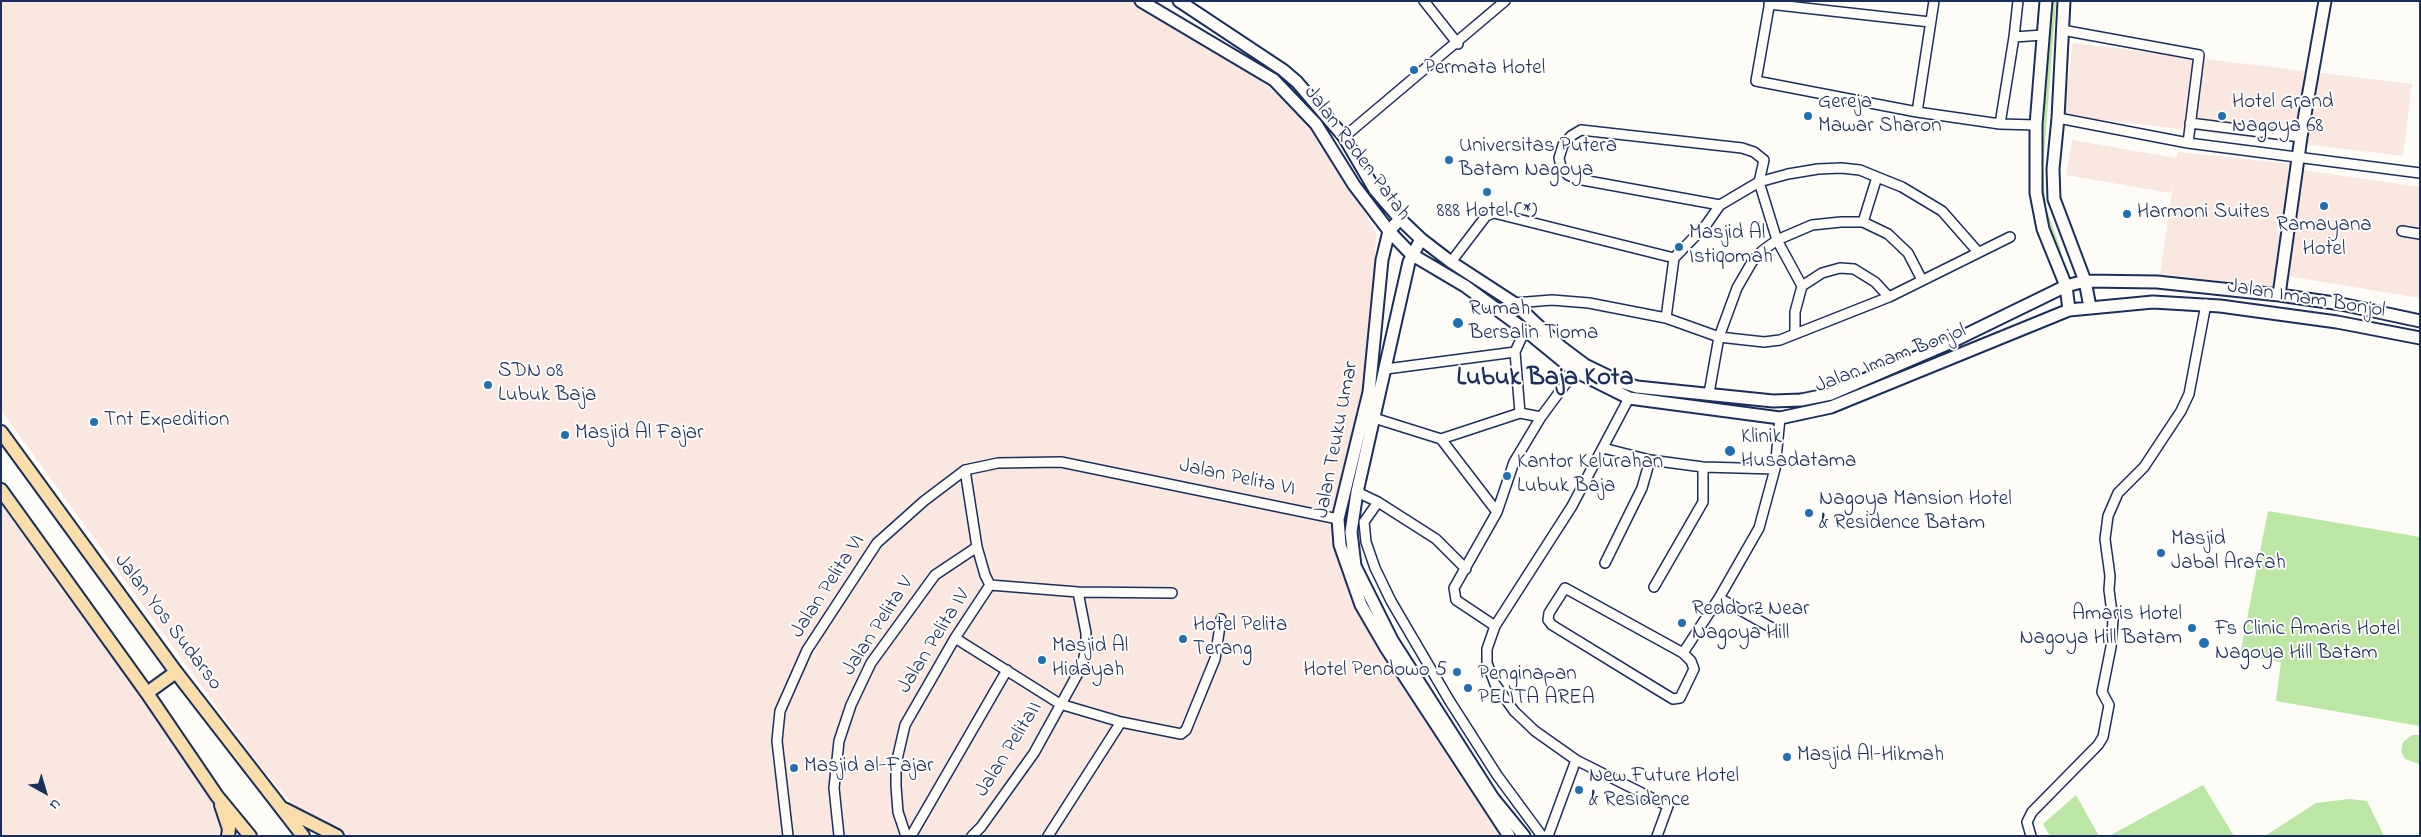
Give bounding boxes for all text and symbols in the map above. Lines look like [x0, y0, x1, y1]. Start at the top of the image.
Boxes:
place label: Permata Hotel [1424, 57, 1545, 83]
marker: Permata Hotel [1408, 64, 1420, 76]
street label: Jalan Raden Patah [1297, 82, 1415, 226]
place label: Gereja Mawar Sharon [1818, 91, 1942, 141]
place label: Hotel Grand Nagoya 68 [2232, 91, 2334, 141]
marker: Gereja Mawar Sharon [1802, 110, 1814, 122]
marker: Hotel Grand Nagoya 68 [2216, 110, 2228, 122]
place label: Universitas Putera Batam Nagoya [1459, 135, 1617, 185]
marker: Universitas Putera Batam Nagoya [1443, 154, 1455, 166]
marker: 888 Hotel (*) [1481, 186, 1493, 198]
place label: 888 Hotel (*) [1437, 200, 1537, 226]
marker: Ramayana Hotel [2318, 200, 2330, 212]
place label: Harmoni Suites [2137, 201, 2270, 227]
marker: Harmoni Suites [2121, 208, 2133, 220]
place label: Ramayana Hotel [2276, 214, 2372, 264]
place label: Masjid Al Istiqomah [1689, 222, 1773, 272]
marker: Masjid Al Istiqomah [1673, 241, 1685, 253]
street label: Jalan Imam Bonjol [2225, 275, 2387, 325]
place label: Rumah Bersalin Tioma [1469, 298, 1598, 348]
marker: Rumah Bersalin Tioma [1451, 316, 1465, 330]
street label: Jalan Imam Bonjol [1812, 320, 1970, 400]
street label: Jalan Teuku Umar [1310, 359, 1366, 521]
place label: SDN 08 Lubuk Baja [498, 360, 596, 410]
district label: Lubuk Baja Kota [1456, 364, 1634, 396]
marker: SDN 08 Lubuk Baja [482, 379, 494, 391]
place label: Tnt Expedition [104, 409, 229, 435]
marker: Tnt Expedition [88, 416, 100, 428]
place label: Masjid Al Fajar [575, 422, 704, 448]
place label: Klinik Husadatama [1741, 426, 1856, 476]
marker: Masjid Al Fajar [559, 429, 571, 441]
marker: Klinik Husadatama [1723, 444, 1737, 458]
place label: Kantor Kelurahan Lubuk Baja [1517, 451, 1663, 501]
street label: Jalan Pelita VI [1177, 454, 1297, 504]
marker: Kantor Kelurahan Lubuk Baja [1501, 470, 1513, 482]
place label: Nagoya Mansion Hotel & Residence Batam [1819, 488, 2012, 538]
marker: Nagoya Mansion Hotel & Residence Batam [1803, 507, 1815, 519]
place label: Masjid Jabal Arafah [2171, 528, 2286, 578]
street label: Jalan Pelita VI [786, 531, 872, 643]
marker: Masjid Jabal Arafah [2155, 547, 2167, 559]
street label: Jalan Yos Sudarso [107, 550, 227, 696]
street label: Jalan Pelita V [838, 573, 920, 681]
street label: Jalan Pelita IV [893, 585, 977, 699]
place label: Reddorz Near Nagoya Hill [1692, 598, 1810, 648]
place label: Amaris Hotel Nagoya Hill Batam [2019, 603, 2182, 653]
place label: Hotel Pelita Terang [1193, 614, 1287, 664]
marker: Reddorz Near Nagoya Hill [1676, 617, 1688, 629]
place label: Fs Clinic Amaris Hotel Nagoya Hill Batam [2215, 618, 2400, 668]
marker: Amaris Hotel Nagoya Hill Batam [2186, 622, 2198, 634]
marker: Hotel Pelita Terang [1177, 633, 1189, 645]
place label: Masjid Al Hidayah [1052, 635, 1128, 685]
marker: Fs Clinic Amaris Hotel Nagoya Hill Batam [2197, 636, 2211, 650]
marker: Masjid Al Hidayah [1036, 654, 1048, 666]
place label: Hotel Pendowo 5 [1304, 659, 1447, 685]
place label: Penginapan PELITA AREA [1478, 663, 1595, 713]
marker: Hotel Pendowo 5 [1451, 666, 1463, 678]
marker: Penginapan PELITA AREA [1462, 682, 1474, 694]
street label: Jalan PelitaII [971, 698, 1049, 802]
place label: Masjid Al-Hikmah [1797, 744, 1944, 770]
marker: Masjid Al-Hikmah [1781, 751, 1793, 763]
place label: Masjid al-Fajar [804, 755, 934, 781]
marker: Masjid al-Fajar [788, 762, 800, 774]
place label: New Future Hotel & Residence [1589, 765, 1739, 815]
north arrow [20, 767, 70, 817]
marker: New Future Hotel & Residence [1573, 784, 1585, 796]
text: U [45, 793, 65, 815]

